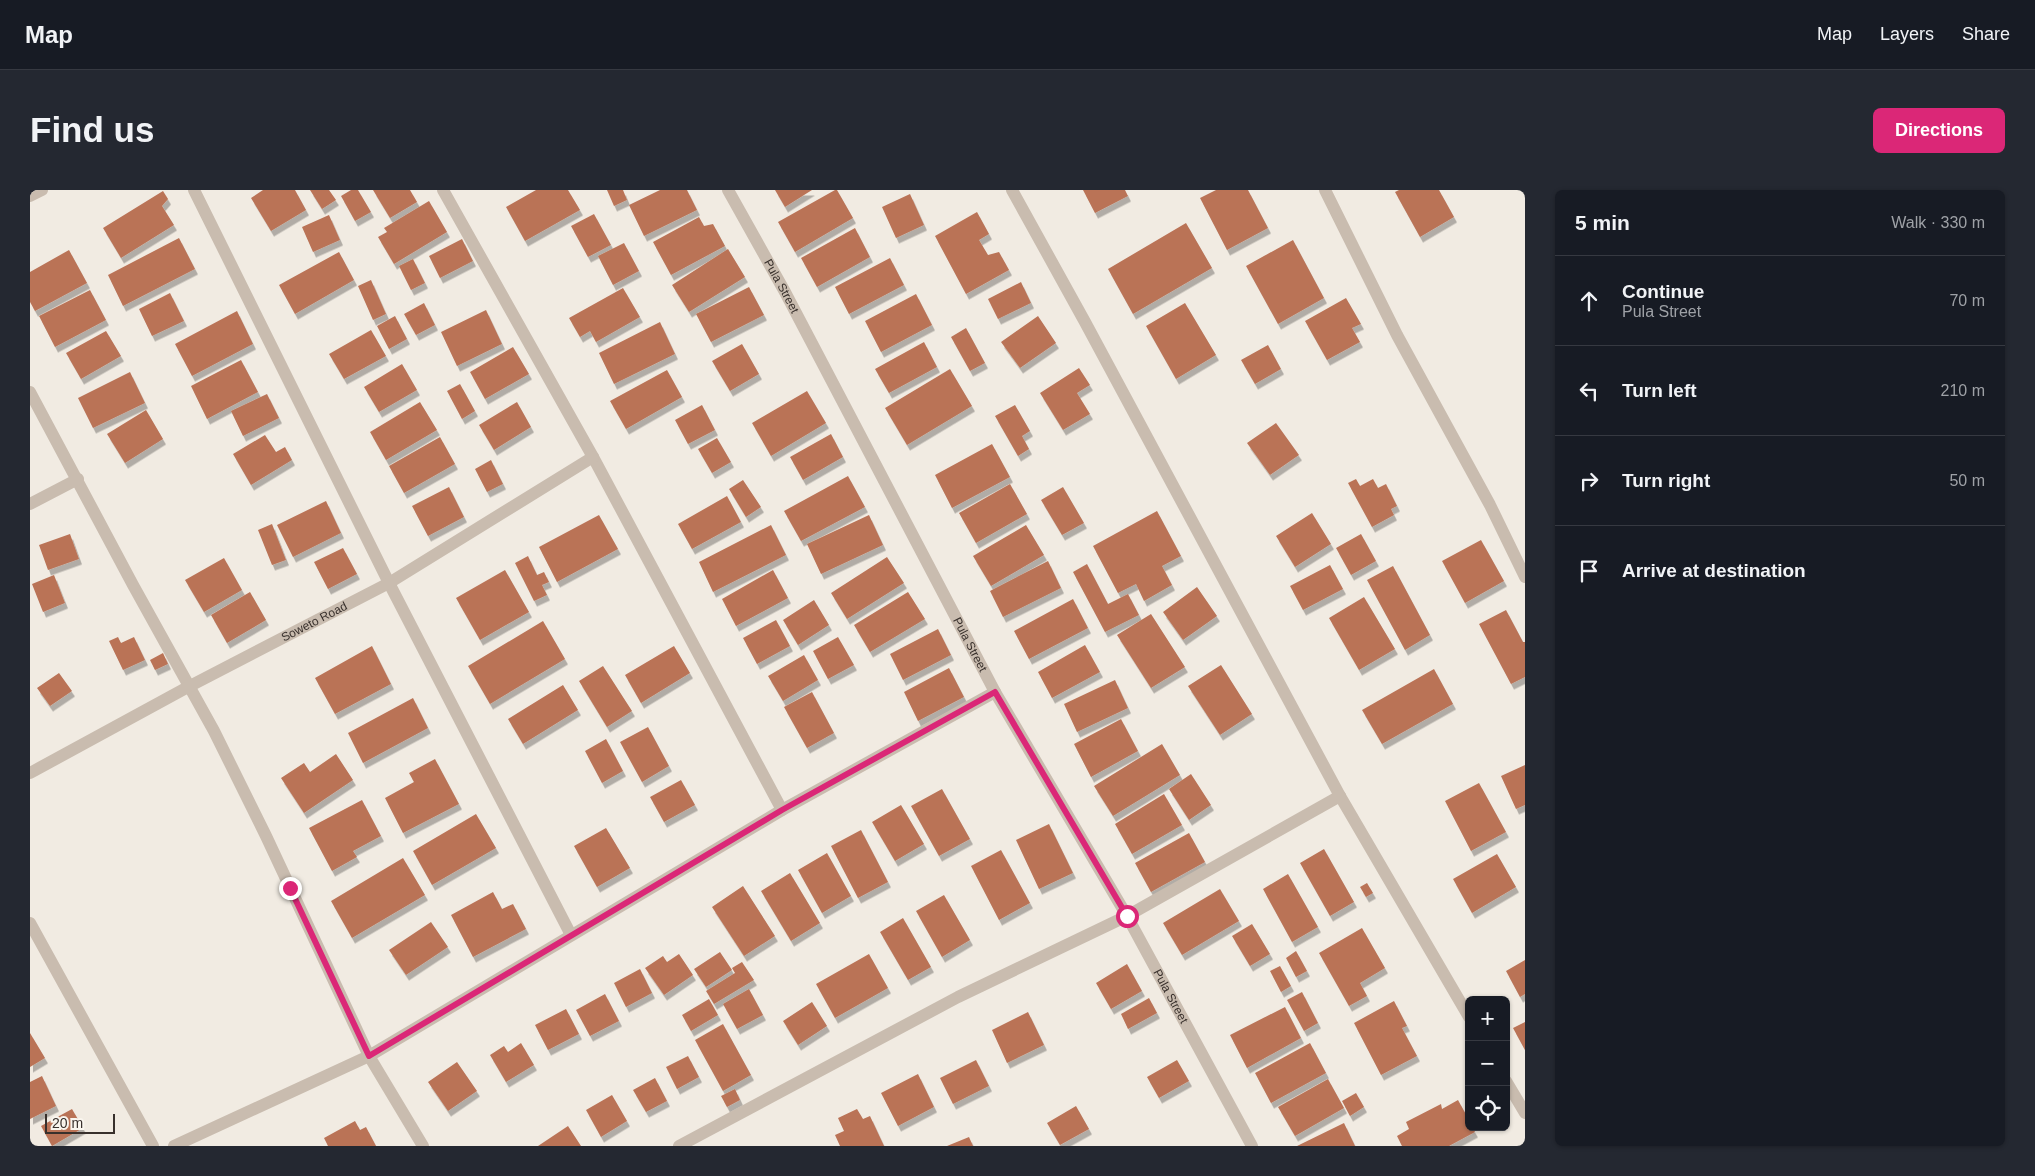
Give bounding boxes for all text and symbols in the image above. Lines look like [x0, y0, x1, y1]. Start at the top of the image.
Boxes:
text: Map [25, 21, 73, 48]
text: Map [1817, 24, 1852, 44]
text: Layers [1880, 24, 1934, 44]
text: Share [1962, 24, 2010, 44]
button: Directions [1873, 108, 2005, 153]
text: Find us [30, 110, 154, 149]
text: 5 min [1575, 211, 1630, 234]
text: Walk · 330 m [1891, 214, 1985, 231]
street label: Pula Street [761, 257, 802, 316]
text: Continue [1622, 281, 1704, 302]
icon: ahead [1575, 287, 1603, 315]
text: 70 m [1949, 292, 1985, 309]
text: Pula Street [1622, 303, 1701, 320]
icon: left [1575, 377, 1603, 405]
text: Turn left [1622, 380, 1697, 401]
text: 210 m [1941, 382, 1985, 399]
icon: right [1575, 467, 1603, 495]
text: Turn right [1622, 470, 1710, 491]
text: 50 m [1949, 472, 1985, 489]
icon: arrive [1575, 557, 1603, 585]
text: Arrive at destination [1622, 560, 1806, 581]
street label: Soweto Road [279, 599, 349, 644]
street label: Pula Street [950, 615, 990, 675]
route end [279, 877, 302, 900]
route start [1116, 905, 1139, 928]
street label: Pula Street [1150, 967, 1191, 1026]
map controls [1465, 996, 1510, 1131]
button: + [1465, 996, 1510, 1041]
button: − [1465, 1041, 1510, 1086]
button: locate [1465, 1086, 1510, 1131]
scale bar [45, 1111, 115, 1134]
text: 20 m [52, 1115, 83, 1131]

